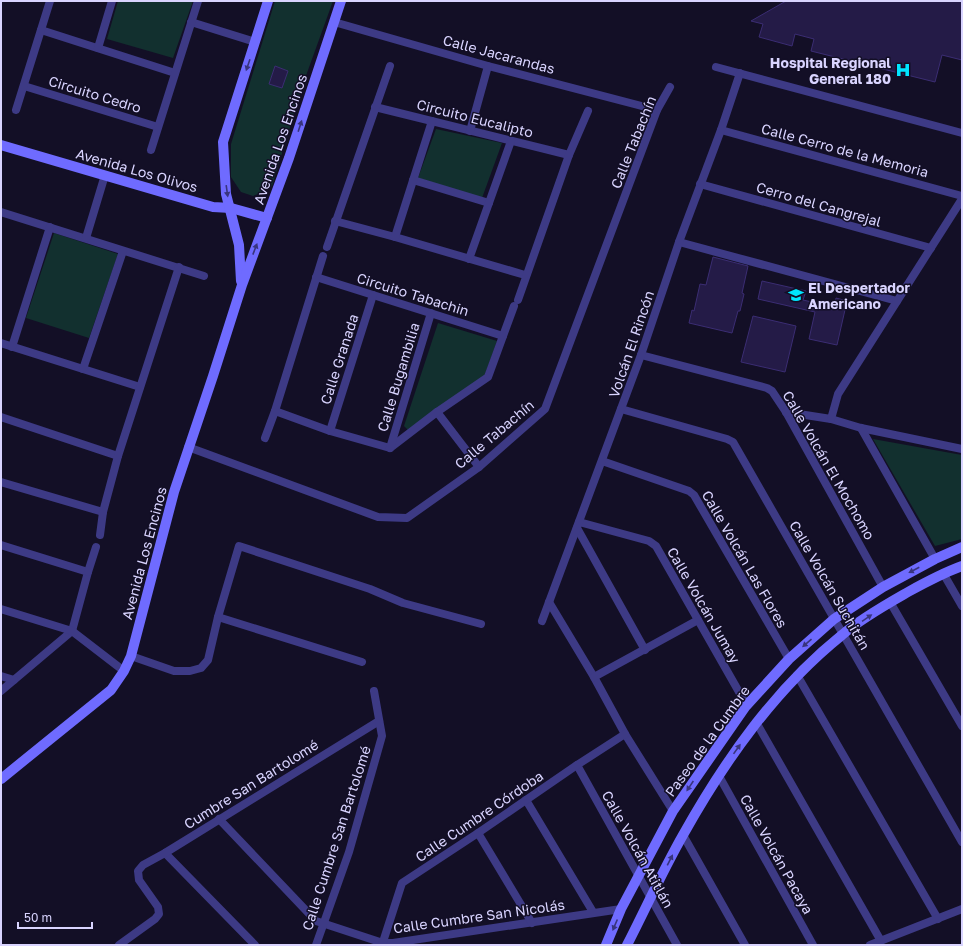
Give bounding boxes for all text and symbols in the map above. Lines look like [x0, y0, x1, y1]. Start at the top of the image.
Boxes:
street label: Calle Jacarandas [441, 31, 557, 77]
place label: Hospital Regional General 180 [770, 54, 891, 87]
one-way arrow [244, 59, 250, 71]
hospital icon: Hospital Regional General 180 [894, 61, 912, 79]
street label: Circuito Cedro [47, 72, 143, 116]
street label: Avenida Los Encinos [250, 72, 310, 206]
street label: Calle Tabachín [607, 93, 659, 191]
street label: Circuito Eucalipto [415, 95, 535, 141]
street label: Calle Cerro de la Memoria [760, 119, 930, 181]
one-way arrow [297, 120, 303, 132]
street label: Avenida Los Olivos [74, 145, 200, 195]
street label: Cerro del Cangrejal [755, 178, 883, 230]
one-way arrow [224, 185, 230, 197]
one-way arrow [253, 242, 259, 254]
street label: Circuito Tabachin [355, 269, 471, 319]
place label: El Despertador Americano [808, 279, 910, 312]
school or university icon: El Despertador Americano [787, 286, 805, 304]
street label: Volcán El Rincón [605, 288, 657, 400]
street label: Calle Granada [316, 312, 362, 406]
street label: Calle Bugambilia [373, 320, 423, 434]
street label: Calle Volcán El Mochomo [779, 387, 879, 543]
street label: Calle Tabachín [451, 396, 537, 472]
street label: Avenida Los Encinos [118, 485, 170, 621]
street label: Calle Volcán Las Flores [699, 487, 791, 631]
street label: Calle Volcán Suchitán [786, 517, 874, 653]
street label: Calle Volcán Jumay [664, 544, 744, 666]
one-way arrow [909, 567, 920, 574]
one-way arrow [861, 614, 873, 621]
one-way arrow [802, 638, 812, 647]
street label: Paseo de la Cumbre [661, 682, 753, 800]
street label: Cumbre San Bartolomé [181, 736, 321, 832]
street label: Calle Cumbre San Bartolomé [298, 744, 374, 932]
one-way arrow [733, 744, 741, 755]
street label: Calle Cumbre Córdoba [412, 767, 546, 865]
one-way arrow [686, 781, 694, 792]
street label: Calle Volcán Atitlán [599, 787, 677, 911]
street label: Calle Volcán Pacaya [737, 791, 817, 917]
one-way arrow [667, 855, 673, 866]
street label: Calle Cumbre San Nicolás [392, 896, 566, 936]
scale bar [18, 904, 92, 930]
text: 50 m [24, 910, 52, 925]
one-way arrow [611, 919, 617, 931]

